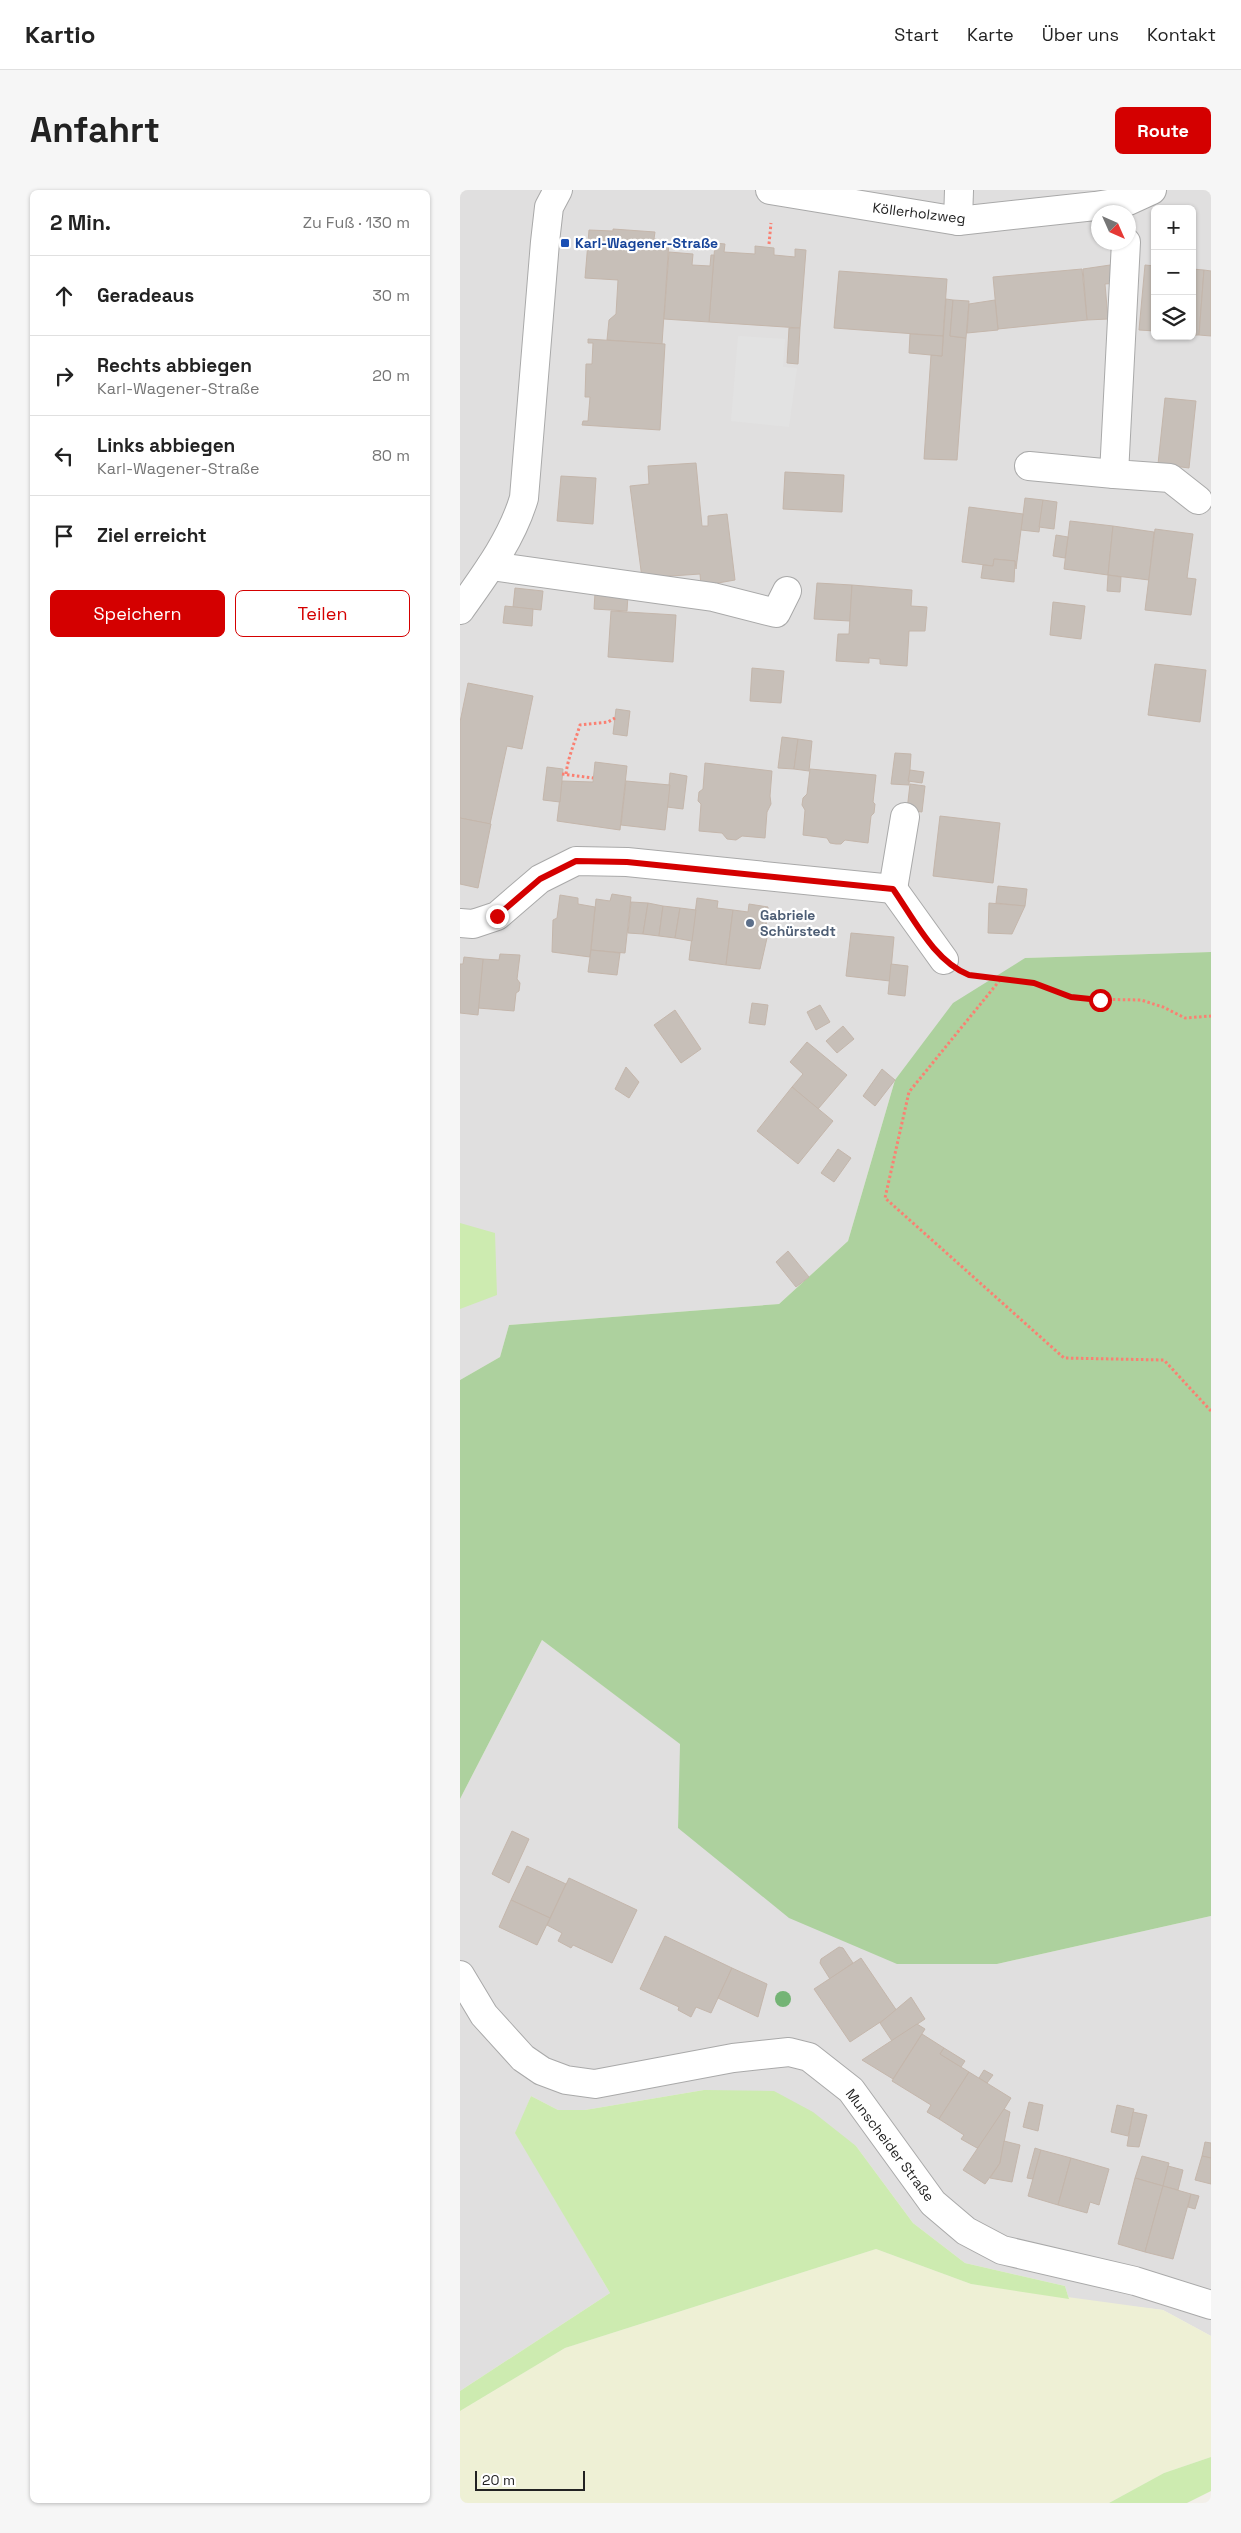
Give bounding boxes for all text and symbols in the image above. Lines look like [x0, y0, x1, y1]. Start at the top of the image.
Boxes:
text: Kartio [25, 19, 95, 50]
text: Start [894, 23, 939, 46]
text: Karte [967, 23, 1014, 46]
text: Über uns [1042, 23, 1119, 46]
text: Kontakt [1147, 23, 1216, 46]
button: Route [1115, 107, 1211, 154]
text: Anfahrt [30, 108, 160, 152]
street label: Köllerholzweg [871, 198, 967, 228]
north arrow [1091, 205, 1136, 250]
map controls [1151, 205, 1196, 340]
button: + [1151, 205, 1196, 250]
text: 2 Min. [50, 209, 111, 236]
text: Zu Fuß · 130 m [303, 212, 410, 233]
place label: Karl-Wagener-Straße [575, 234, 718, 252]
marker: Karl-Wagener-Straße [559, 237, 571, 249]
button: − [1151, 250, 1196, 295]
icon: ahead [50, 282, 78, 310]
text: Geradeaus [97, 283, 194, 308]
text: 30 m [372, 285, 410, 306]
button: layers [1151, 295, 1196, 340]
text: Rechts abbiegen [97, 353, 252, 378]
icon: right [50, 362, 78, 390]
text: 20 m [372, 365, 410, 386]
text: Karl-Wagener-Straße [97, 378, 259, 399]
text: Links abbiegen [97, 433, 235, 458]
icon: left [50, 442, 78, 470]
text: 80 m [372, 445, 410, 466]
text: Karl-Wagener-Straße [97, 458, 259, 479]
icon: arrive [50, 522, 78, 550]
text: Ziel erreicht [97, 523, 207, 548]
button: Speichern [50, 590, 225, 637]
button: Teilen [235, 590, 410, 637]
route end [486, 905, 509, 928]
place label: Gabriele Schürstedt [760, 906, 836, 940]
marker: Gabriele Schürstedt [744, 917, 756, 929]
route start [1089, 989, 1112, 1012]
street label: Munscheider Straße [842, 2085, 938, 2205]
scale bar [475, 2468, 585, 2491]
text: 20 m [482, 2471, 515, 2489]

